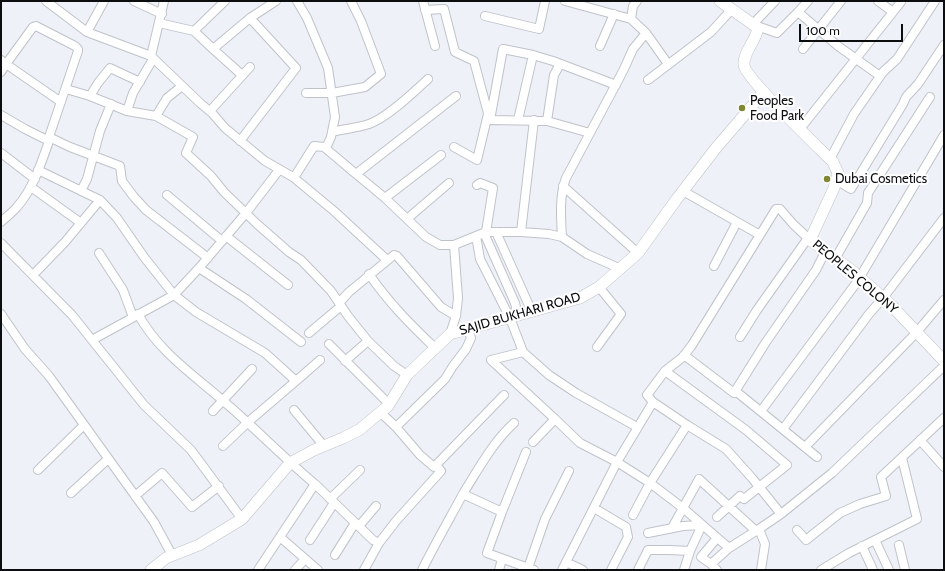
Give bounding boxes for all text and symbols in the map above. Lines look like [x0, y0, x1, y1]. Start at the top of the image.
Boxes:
scale bar [801, 16, 905, 42]
text: 100 m [806, 23, 840, 38]
place label: Peoples Food Park [750, 93, 804, 124]
marker: Peoples Food Park [737, 103, 747, 113]
place label: Dubai Cosmetics [835, 171, 927, 187]
marker: Dubai Cosmetics [822, 174, 832, 184]
street label: PEOPLES COLONY [809, 237, 901, 317]
street label: SAJID BUKHARI ROAD [457, 289, 583, 339]

